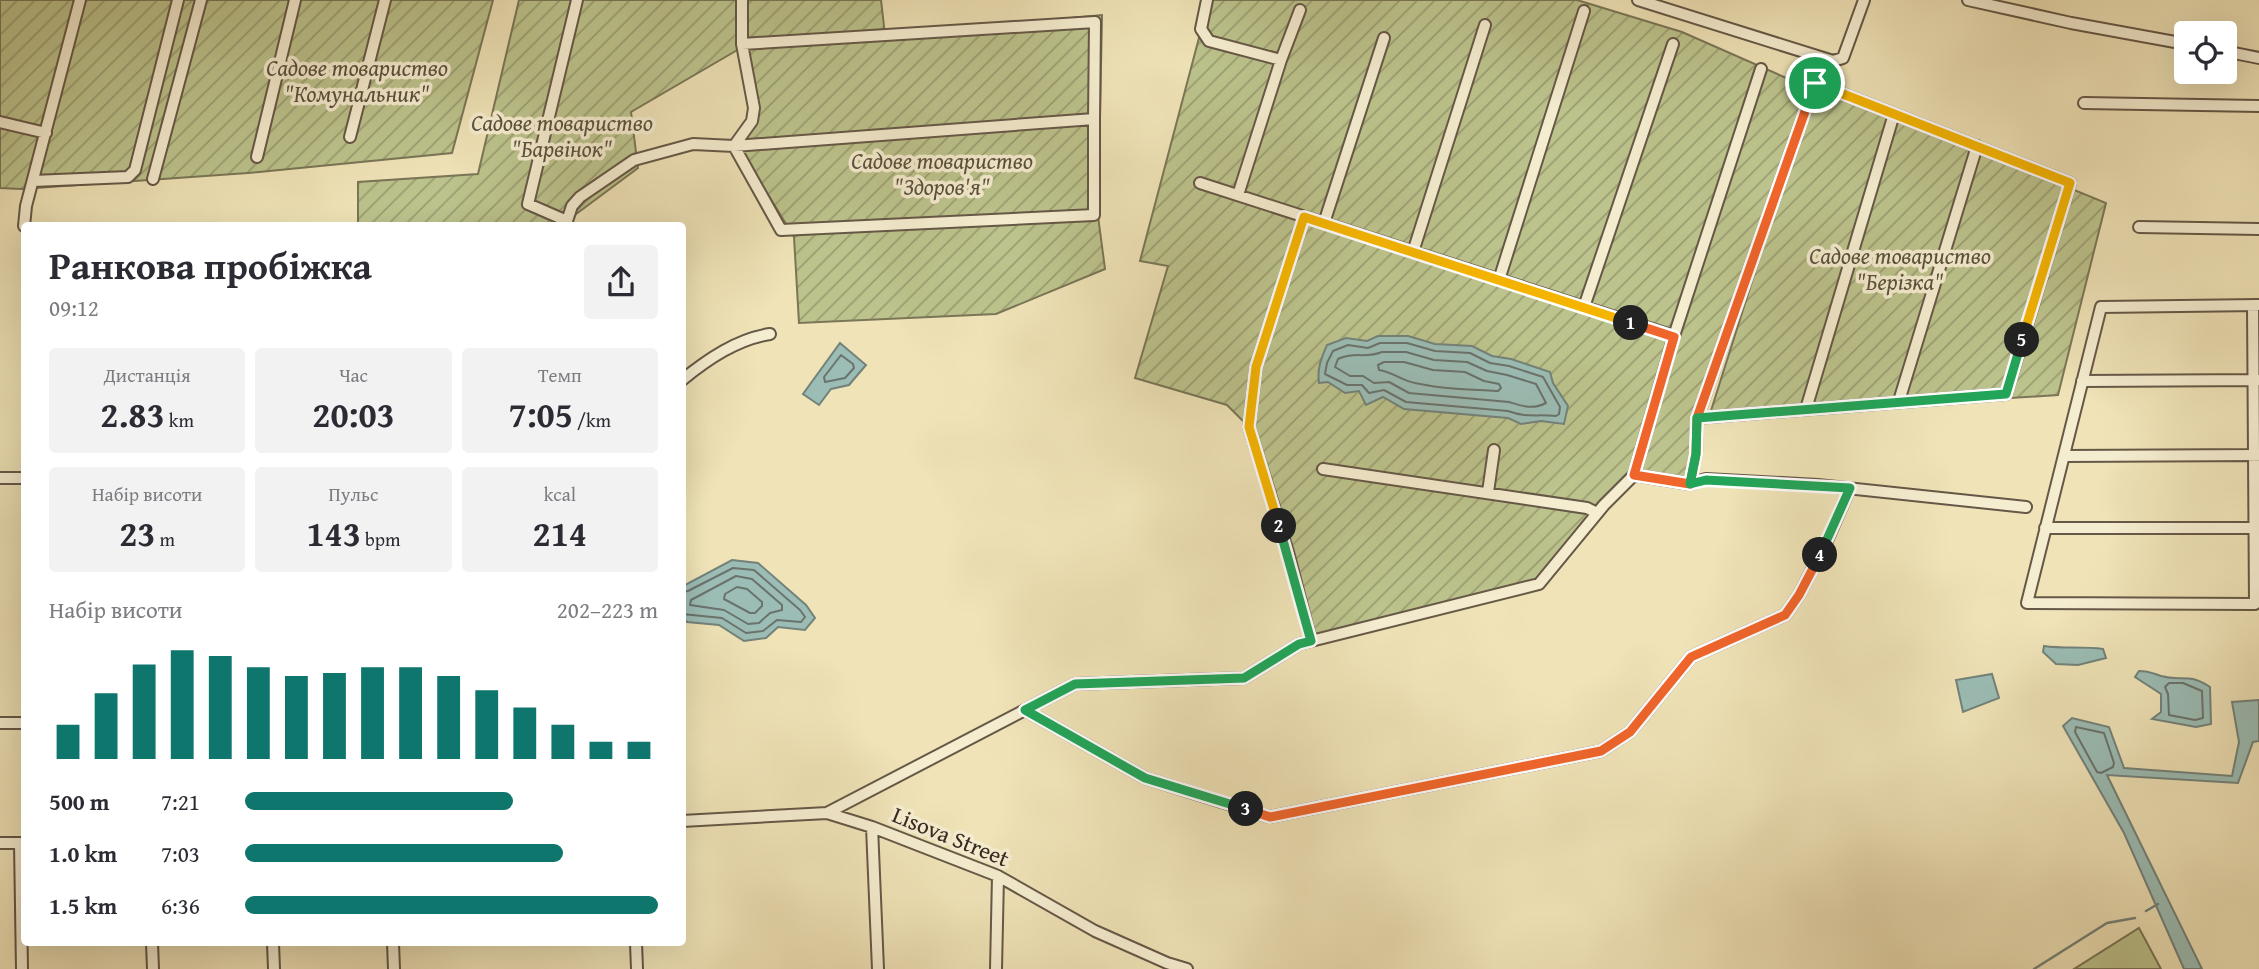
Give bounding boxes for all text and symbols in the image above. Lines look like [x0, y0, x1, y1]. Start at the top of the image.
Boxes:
map controls [2174, 21, 2237, 84]
button: locate [2174, 21, 2237, 84]
park label: Садове товариство "Комунальник" [266, 51, 448, 110]
pin [1785, 53, 1845, 113]
icon: arrive [1796, 64, 1834, 102]
park label: Садове товариство "Барвінок" [471, 106, 653, 165]
park label: Садове товариство "Здоров'я" [851, 144, 1033, 203]
text: Ранкова пробіжка [49, 237, 372, 293]
park label: Садове товариство "Берізка" [1809, 239, 1991, 298]
button: share [584, 245, 658, 319]
text: 09:12 [49, 291, 99, 324]
pin: 1 [1614, 306, 1648, 340]
text: 1 [1626, 308, 1635, 336]
pin: 5 [2004, 322, 2039, 358]
text: 5 [2017, 325, 2026, 353]
text: Дистанція [104, 361, 191, 389]
text: Час [339, 361, 368, 389]
text: Темп [538, 361, 582, 389]
text: 2.83 [100, 389, 165, 440]
text: 20:03 [312, 389, 395, 440]
text: 7:05 [509, 389, 573, 440]
text: km [165, 406, 194, 434]
text: /km [573, 406, 611, 434]
text: Набір висоти [92, 480, 202, 508]
text: Пульс [329, 480, 378, 508]
text: kcal [544, 480, 576, 508]
text: 23 [119, 508, 155, 559]
text: 143 [306, 508, 361, 559]
text: 214 [533, 508, 587, 559]
pin: 2 [1262, 508, 1296, 544]
text: 2 [1274, 511, 1283, 539]
text: m [155, 525, 175, 553]
text: bpm [361, 525, 401, 553]
pin: 4 [1802, 538, 1838, 572]
text: 4 [1815, 540, 1824, 568]
text: Набір висоти [49, 593, 183, 626]
text: 202–223 m [557, 593, 658, 626]
text: 500 m [49, 785, 110, 818]
text: 7:21 [161, 785, 200, 818]
pin: 3 [1228, 792, 1264, 826]
text: 3 [1241, 794, 1250, 822]
street label: Lisova Street [888, 798, 1014, 874]
text: 1.0 km [49, 837, 117, 870]
text: 7:03 [161, 837, 200, 870]
text: 1.5 km [49, 889, 117, 922]
text: 6:36 [161, 889, 200, 922]

